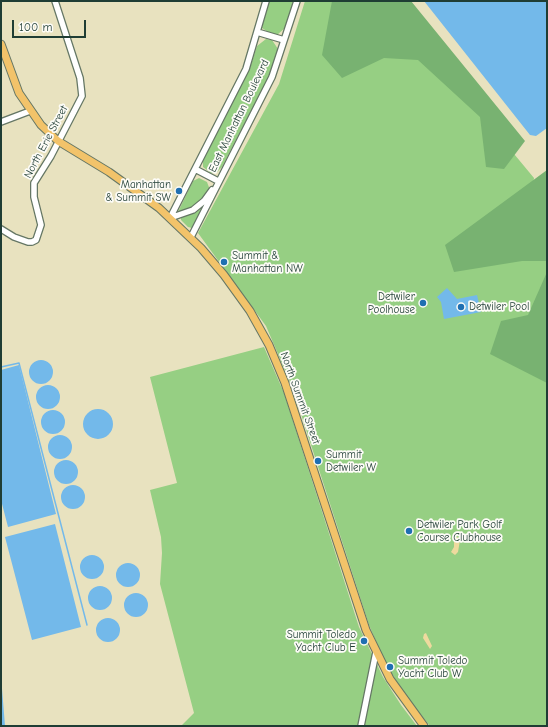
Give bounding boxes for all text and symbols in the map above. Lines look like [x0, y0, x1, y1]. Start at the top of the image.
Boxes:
scale bar [14, 12, 88, 38]
text: 100 m [19, 20, 52, 34]
street label: East Manhattan Boulevard [206, 57, 272, 175]
street label: North Erie Street [21, 103, 71, 181]
place label: Manhattan & Summit SW [105, 178, 171, 204]
marker: Manhattan & Summit SW [174, 186, 184, 196]
place label: Summit & Manhattan NW [232, 249, 303, 275]
marker: Summit & Manhattan NW [219, 257, 229, 267]
place label: Detwiler Poolhouse [368, 290, 415, 316]
marker: Detwiler Poolhouse [418, 298, 428, 308]
place label: Detwiler Pool [469, 300, 529, 314]
marker: Detwiler Pool [456, 302, 466, 312]
street label: North Summit Street [277, 350, 323, 446]
place label: Summit Detwiler W [326, 448, 376, 474]
marker: Summit Detwiler W [313, 456, 323, 466]
place label: Detwiler Park Golf Course Clubhouse [417, 518, 502, 544]
marker: Detwiler Park Golf Course Clubhouse [404, 526, 414, 536]
place label: Summit Toledo Yacht Club E [287, 628, 356, 654]
marker: Summit Toledo Yacht Club E [359, 636, 369, 646]
place label: Summit Toledo Yacht Club W [398, 654, 467, 680]
marker: Summit Toledo Yacht Club W [385, 662, 395, 672]

